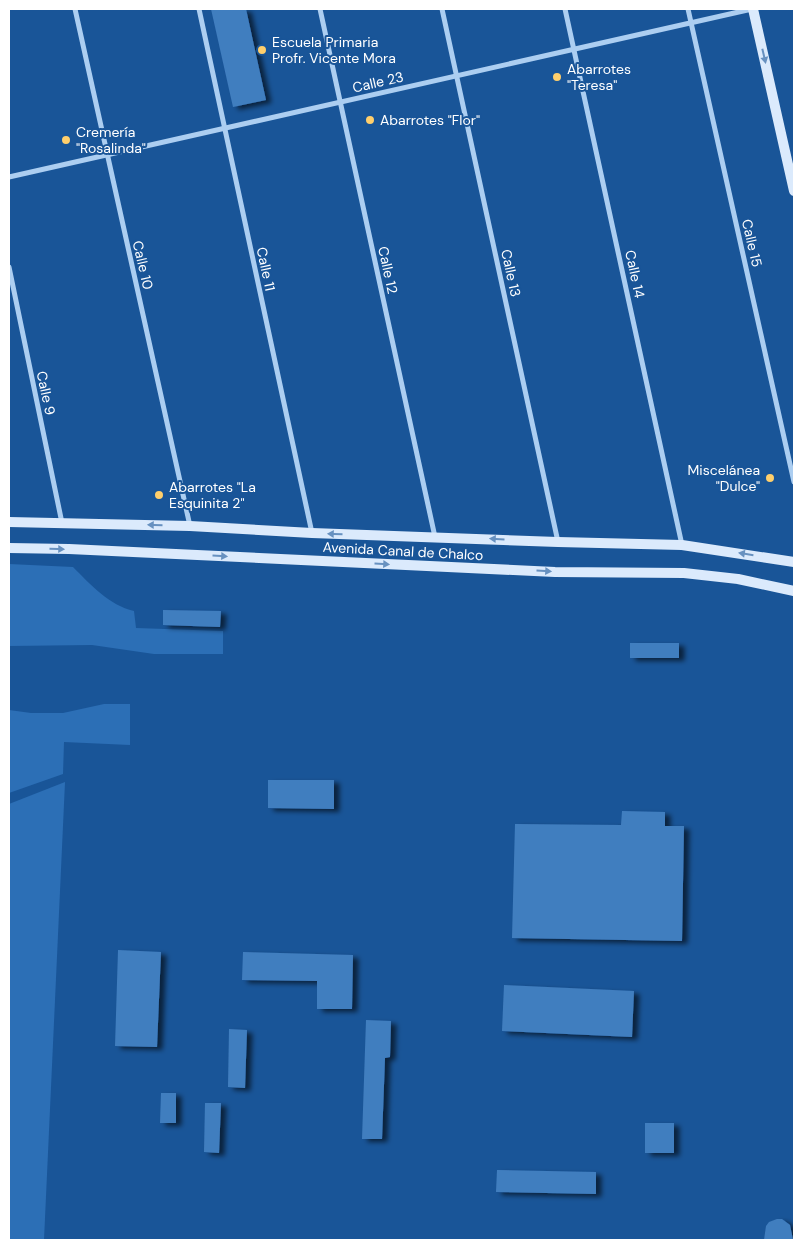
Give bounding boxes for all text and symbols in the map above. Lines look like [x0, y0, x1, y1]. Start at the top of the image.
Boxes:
place label: Escuela Primaria Profr. Vicente Mora [272, 33, 396, 67]
marker: Escuela Primaria Profr. Vicente Mora [256, 44, 268, 56]
one-way arrow [760, 49, 768, 64]
place label: Abarrotes "Teresa" [567, 60, 631, 94]
street label: Calle 23 [351, 67, 405, 97]
marker: Abarrotes "Teresa" [551, 71, 563, 83]
place label: Abarrotes "Flor" [380, 111, 480, 129]
marker: Abarrotes "Flor" [364, 114, 376, 126]
place label: Cremería "Rosalinda" [76, 123, 146, 157]
marker: Cremería "Rosalinda" [60, 134, 72, 146]
street label: Calle 15 [738, 217, 766, 269]
street label: Calle 10 [129, 239, 157, 291]
street label: Calle 11 [253, 245, 279, 293]
street label: Calle 12 [374, 245, 402, 295]
street label: Calle 13 [497, 248, 525, 298]
street label: Calle 14 [621, 248, 649, 300]
street label: Calle 9 [33, 369, 59, 417]
place label: Miscelánea "Dulce" [688, 461, 760, 495]
marker: Miscelánea "Dulce" [764, 472, 776, 484]
place label: Abarrotes "La Esquinita 2" [169, 478, 256, 512]
marker: Abarrotes "La Esquinita 2" [153, 489, 165, 501]
one-way arrow [146, 521, 162, 529]
one-way arrow [326, 529, 342, 537]
one-way arrow [489, 535, 505, 543]
street label: Avenida Canal de Chalco [322, 538, 484, 564]
one-way arrow [50, 545, 66, 553]
one-way arrow [738, 550, 754, 558]
one-way arrow [212, 553, 228, 561]
one-way arrow [374, 560, 390, 568]
one-way arrow [537, 568, 553, 576]

